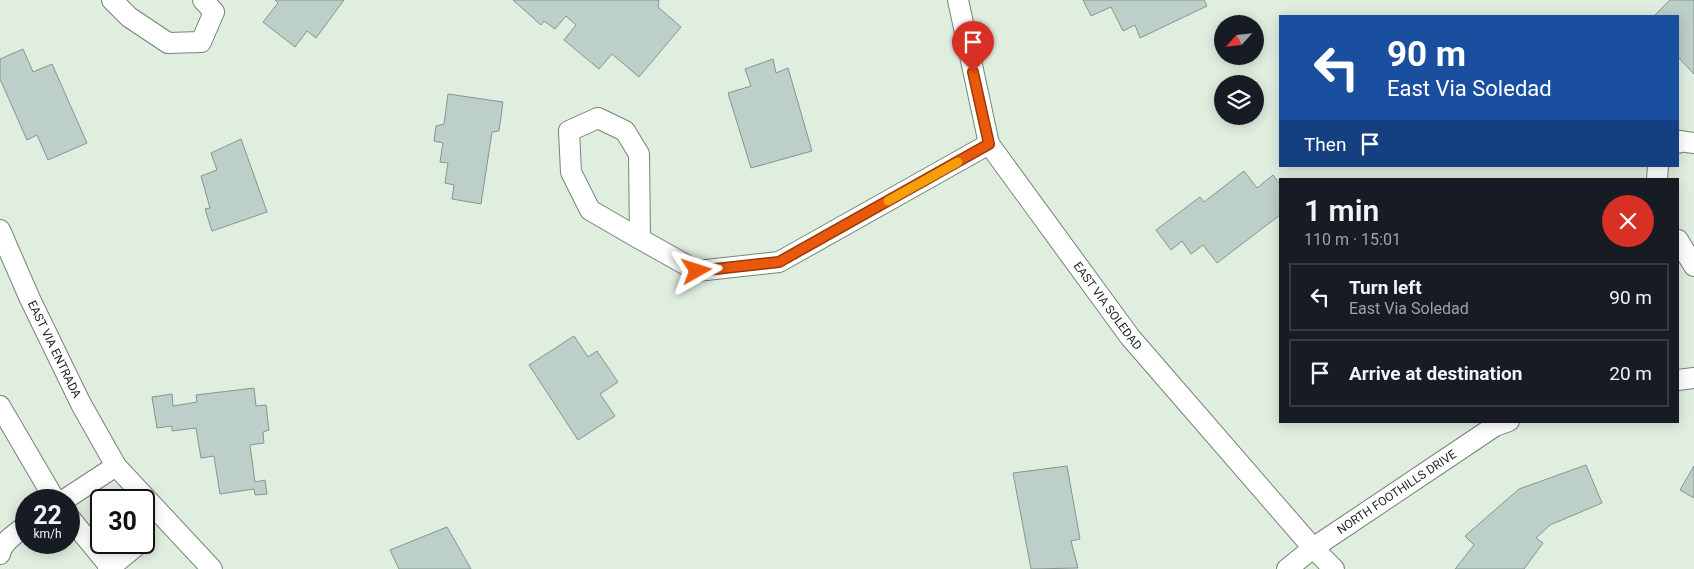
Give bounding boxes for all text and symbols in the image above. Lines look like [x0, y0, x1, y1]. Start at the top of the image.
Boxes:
north arrow [1214, 15, 1264, 65]
map controls [1214, 15, 1264, 125]
pin [952, 21, 994, 72]
icon: arrive [959, 28, 987, 56]
text: 90 m [1387, 34, 1466, 75]
icon: left [1304, 35, 1369, 100]
button: layers [1214, 75, 1264, 125]
text: East Via Soledad [1387, 76, 1552, 101]
icon: arrive [1356, 130, 1384, 158]
text: Then [1304, 133, 1346, 156]
text: 1 min [1304, 193, 1379, 228]
button: close [1602, 195, 1654, 247]
text: 110 m · 15:01 [1304, 230, 1401, 249]
position arrow [670, 244, 722, 296]
street label: EAST VIA SOLEDAD [1071, 259, 1145, 353]
text: Turn left [1349, 276, 1422, 299]
icon: left [1306, 283, 1334, 311]
text: 90 m [1609, 286, 1652, 309]
street label: EAST VIA ENTRADA [25, 298, 84, 400]
text: East Via Soledad [1349, 299, 1469, 318]
icon: arrive [1306, 359, 1334, 387]
text: Arrive at destination [1349, 362, 1522, 385]
text: 20 m [1609, 362, 1652, 385]
street label: NORTH FOOTHILLS DRIVE [1334, 447, 1459, 537]
speed limit sign: 30 [90, 489, 155, 554]
text: 22 [33, 501, 62, 530]
text: km/h [33, 527, 62, 541]

